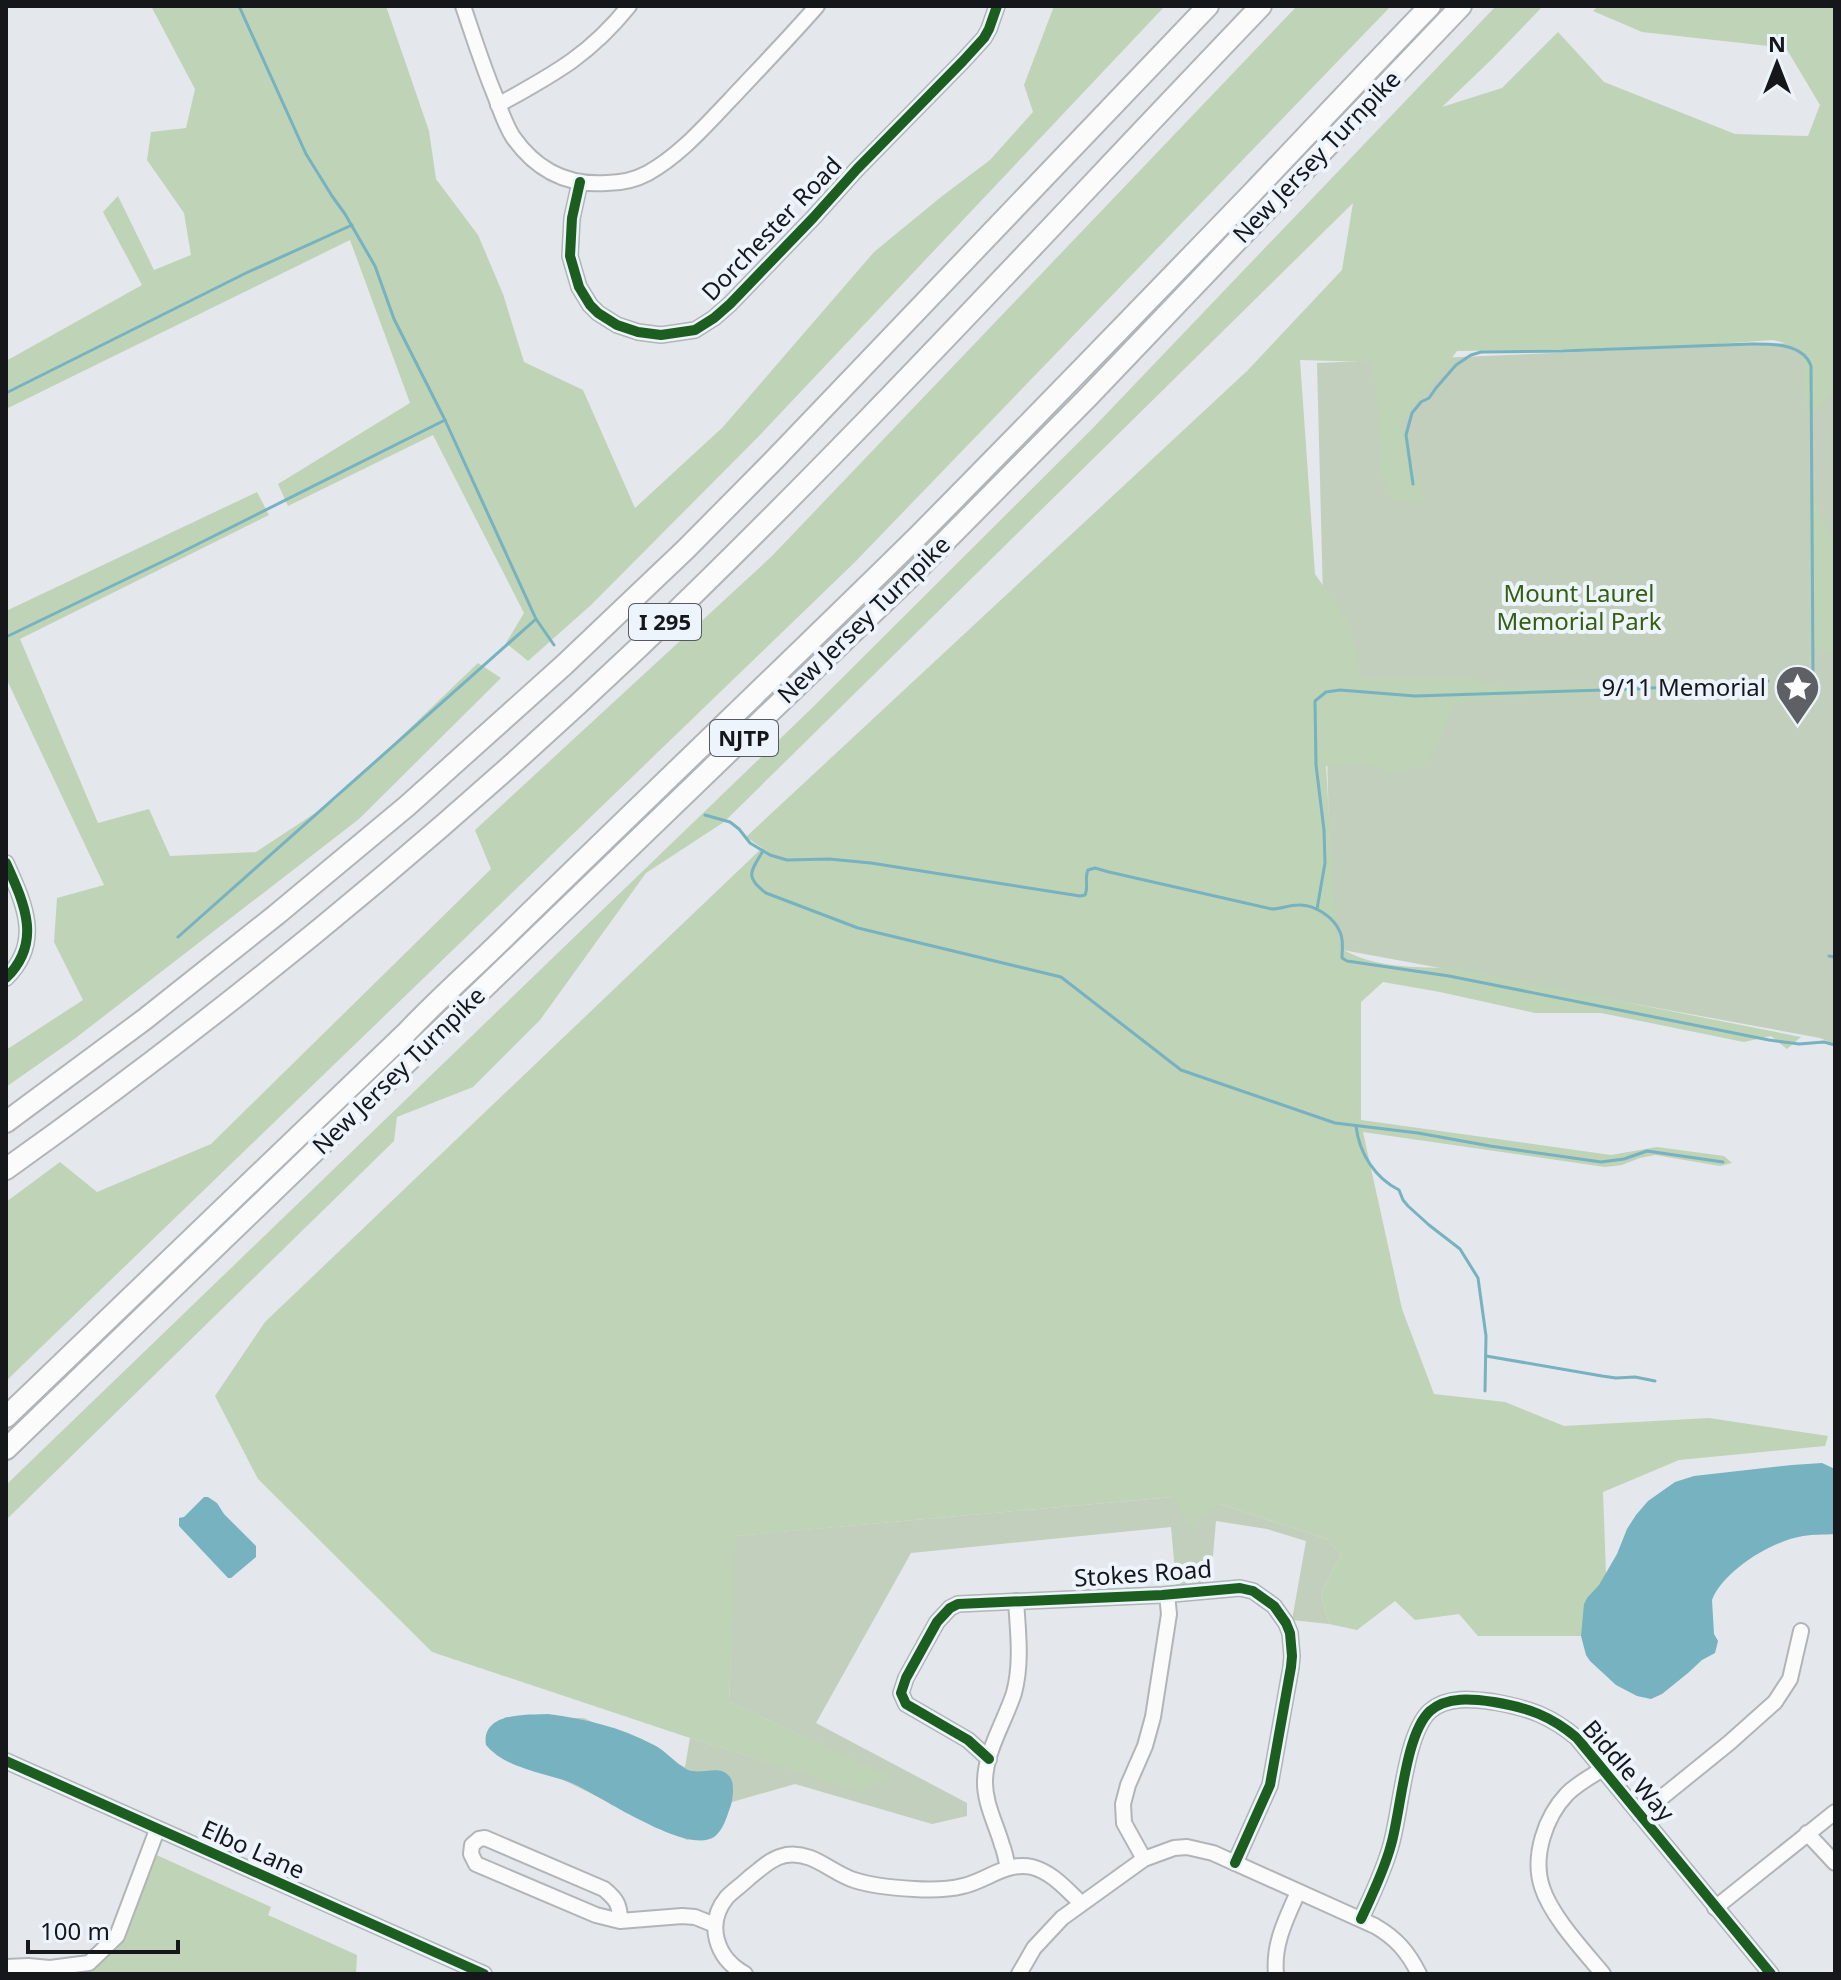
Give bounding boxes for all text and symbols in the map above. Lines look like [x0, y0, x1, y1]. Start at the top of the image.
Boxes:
north arrow [1737, 24, 1817, 104]
text: N [1768, 28, 1786, 58]
street label: New Jersey Turnpike [1225, 62, 1407, 250]
street label: Dorchester Road [693, 149, 848, 307]
street label: New Jersey Turnpike [769, 528, 957, 710]
park label: Mount Laurel Memorial Park [1497, 576, 1662, 637]
road number: I 295 [629, 604, 701, 640]
place icon: 9/11 Memorial [1773, 664, 1821, 727]
place label: 9/11 Memorial [1602, 670, 1766, 703]
road number: NJTP [710, 720, 778, 756]
street label: New Jersey Turnpike [304, 979, 492, 1161]
street label: Stokes Road [1073, 1551, 1213, 1594]
street label: Biddle Way [1576, 1712, 1683, 1829]
street label: Elbo Lane [197, 1811, 310, 1886]
scale bar [28, 1904, 178, 1954]
text: 100 m [40, 1914, 110, 1947]

